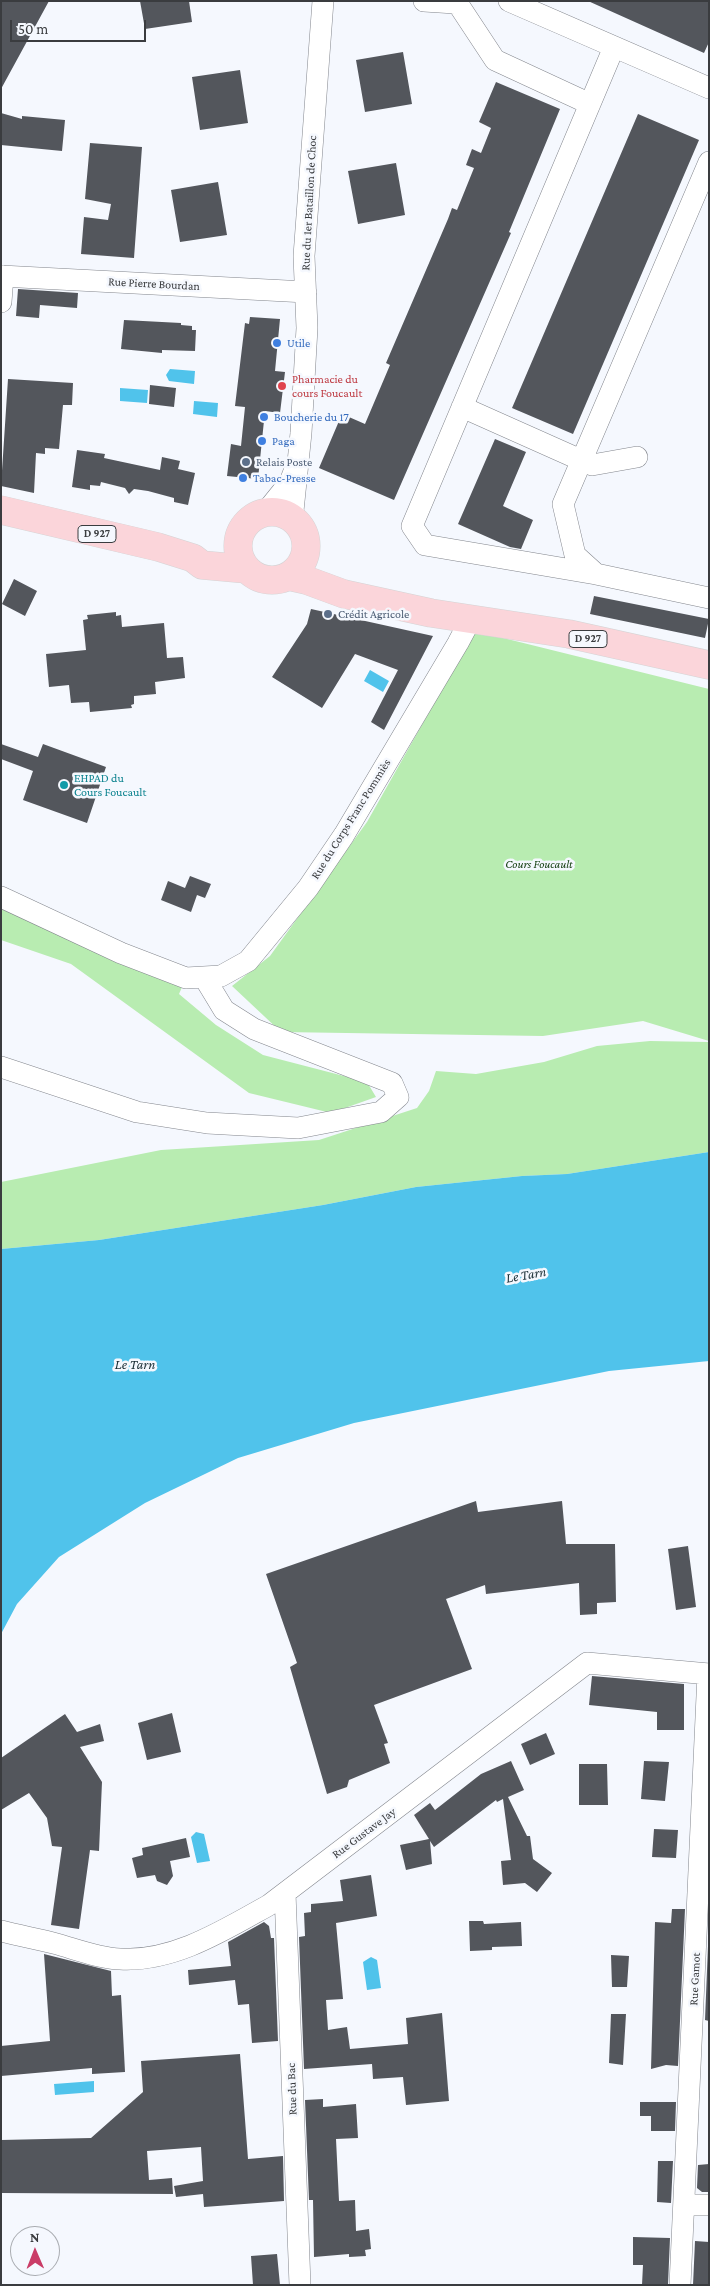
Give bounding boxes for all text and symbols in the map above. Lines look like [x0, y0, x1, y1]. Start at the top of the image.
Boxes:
scale bar [12, 10, 149, 42]
text: 50 m [18, 21, 48, 37]
street label: Rue du 1er Bataillon de Choc [298, 135, 320, 271]
street label: Rue Pierre Bourdan [108, 274, 200, 294]
place label: Utile [287, 336, 310, 350]
marker: Utile [271, 337, 283, 349]
place label: Pharmacie du cours Foucault [292, 372, 362, 400]
marker: Pharmacie du cours Foucault [276, 380, 288, 392]
place label: Boucherie du 17 [274, 410, 349, 424]
marker: Boucherie du 17 [258, 411, 270, 423]
place label: Paga [272, 434, 295, 448]
marker: Paga [256, 435, 268, 447]
place label: Relais Poste [256, 455, 312, 469]
marker: Relais Poste [240, 456, 252, 468]
place label: Tabac-Presse [253, 471, 316, 485]
marker: Tabac-Presse [237, 472, 249, 484]
road number: D 927 [78, 526, 116, 542]
place label: Crédit Agricole [338, 607, 409, 621]
marker: Crédit Agricole [322, 608, 334, 620]
road number: D 927 [569, 630, 607, 648]
street label: Rue du Corps Franc Pommiès [308, 756, 394, 882]
place label: EHPAD du Cours Foucault [74, 771, 146, 799]
marker: EHPAD du Cours Foucault [58, 779, 70, 791]
park label: Cours Foucault [505, 857, 573, 871]
water label: Le Tarn [505, 1263, 547, 1287]
water label: Le Tarn [115, 1357, 155, 1373]
street label: Rue Gustave Jay [329, 1804, 399, 1862]
street label: Rue Gamot [686, 1952, 704, 2006]
street label: Rue du Bac [284, 2063, 300, 2115]
north arrow [10, 2226, 60, 2276]
text: N [30, 2229, 40, 2245]

